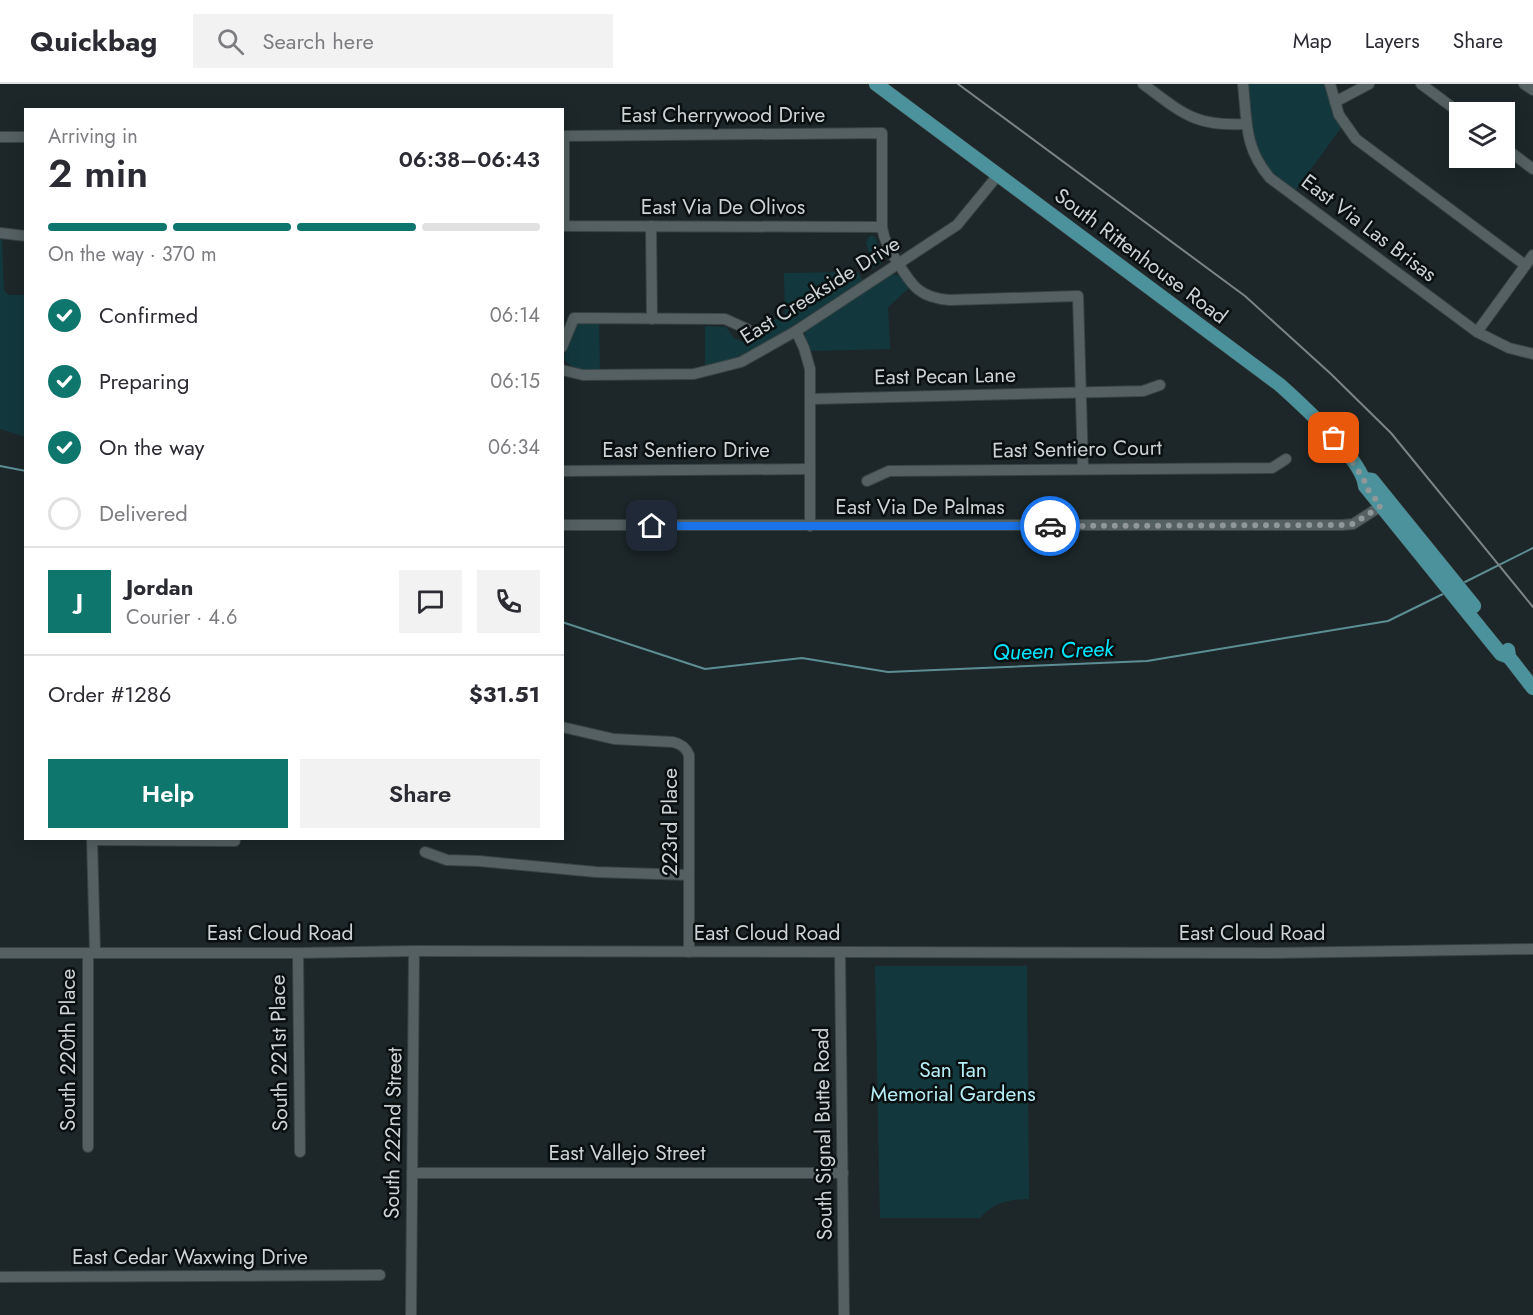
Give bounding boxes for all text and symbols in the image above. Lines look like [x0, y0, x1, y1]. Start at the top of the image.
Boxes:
search box [193, 14, 613, 68]
text: Quickbag [30, 21, 157, 62]
icon: search [214, 25, 247, 58]
text: Search here [262, 25, 374, 57]
text: Map [1293, 26, 1332, 56]
text: Layers [1365, 26, 1420, 56]
text: Share [1453, 26, 1503, 56]
street label: East Cherrywood Drive [621, 100, 825, 130]
map controls [1449, 102, 1515, 168]
button: layers [1449, 102, 1515, 168]
text: Arriving in [48, 122, 138, 151]
text: 06:38–06:43 [399, 143, 540, 175]
text: 2 min [48, 145, 148, 202]
street label: East Via Las Brisas [1295, 167, 1443, 289]
street label: South Rittenhouse Road [1048, 181, 1234, 331]
street label: East Via De Olivos [641, 192, 805, 222]
street label: East Creekside Drive [734, 229, 906, 351]
text: On the way · 370 m [48, 240, 217, 269]
icon: check [48, 299, 81, 332]
text: Confirmed [99, 299, 198, 331]
text: 06:14 [490, 301, 540, 330]
street label: East Pecan Lane [874, 360, 1016, 392]
icon: check [48, 365, 81, 398]
text: Preparing [99, 365, 190, 397]
text: 06:15 [490, 367, 540, 396]
pin [1308, 412, 1359, 463]
icon: bag [1317, 421, 1350, 454]
icon: check [48, 431, 81, 464]
text: On the way [99, 431, 204, 463]
text: 06:34 [488, 433, 540, 462]
street label: East Sentiero Court [992, 433, 1162, 465]
street label: East Sentiero Drive [602, 435, 770, 465]
street label: East Via De Palmas [835, 492, 1005, 522]
courier [1020, 496, 1080, 556]
text: Delivered [99, 497, 188, 529]
pin [626, 500, 677, 551]
icon: home [635, 509, 668, 542]
icon: car [1034, 510, 1067, 543]
button: chat [399, 570, 462, 633]
button: phone [477, 570, 540, 633]
text: Jordan [126, 571, 193, 603]
text: J [76, 585, 83, 617]
text: Courier · 4.6 [126, 603, 238, 632]
water label: Queen Creek [992, 632, 1116, 668]
text: Order #1286 [48, 678, 171, 710]
text: $31.51 [469, 678, 540, 710]
button: Help [48, 759, 288, 828]
button: Share [300, 759, 540, 828]
street label: 223rd Place [655, 768, 685, 876]
street label: East Cloud Road [207, 918, 353, 948]
street label: East Cloud Road [694, 918, 840, 948]
street label: East Cloud Road [1179, 918, 1325, 948]
street label: South 220th Place [53, 969, 83, 1131]
street label: South 221st Place [263, 974, 295, 1132]
street label: South Signal Butte Road [806, 1027, 840, 1241]
street label: South 222nd Street [377, 1047, 409, 1219]
park label: San Tan Memorial Gardens [870, 1055, 1036, 1109]
street label: East Vallejo Street [549, 1138, 705, 1168]
street label: East Cedar Waxwing Drive [72, 1242, 308, 1272]

